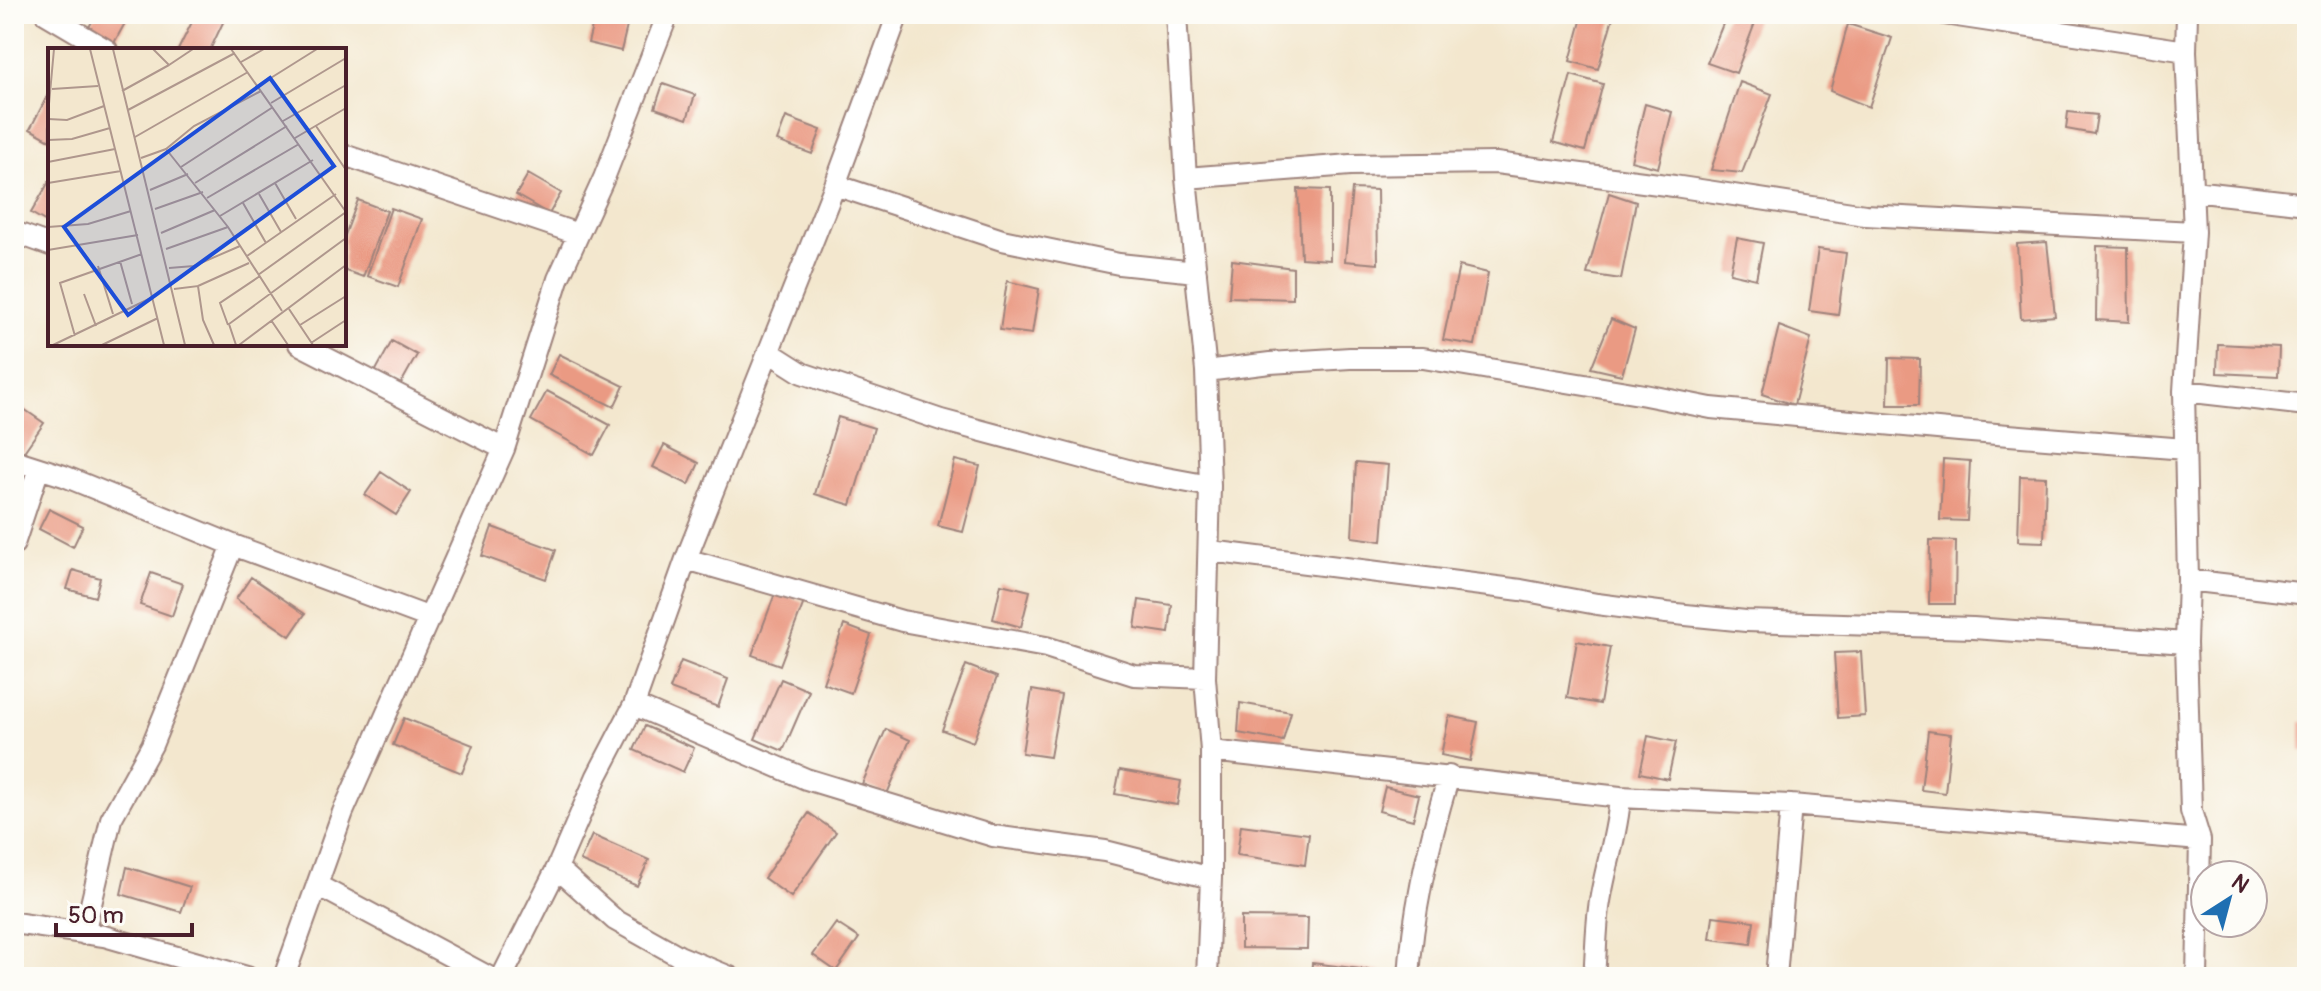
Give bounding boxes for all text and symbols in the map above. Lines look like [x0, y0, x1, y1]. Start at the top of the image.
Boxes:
inset map [48, 48, 346, 346]
north arrow [2189, 859, 2269, 939]
text: N [2226, 868, 2255, 899]
scale bar [56, 887, 192, 937]
text: 50 m [68, 901, 124, 930]

